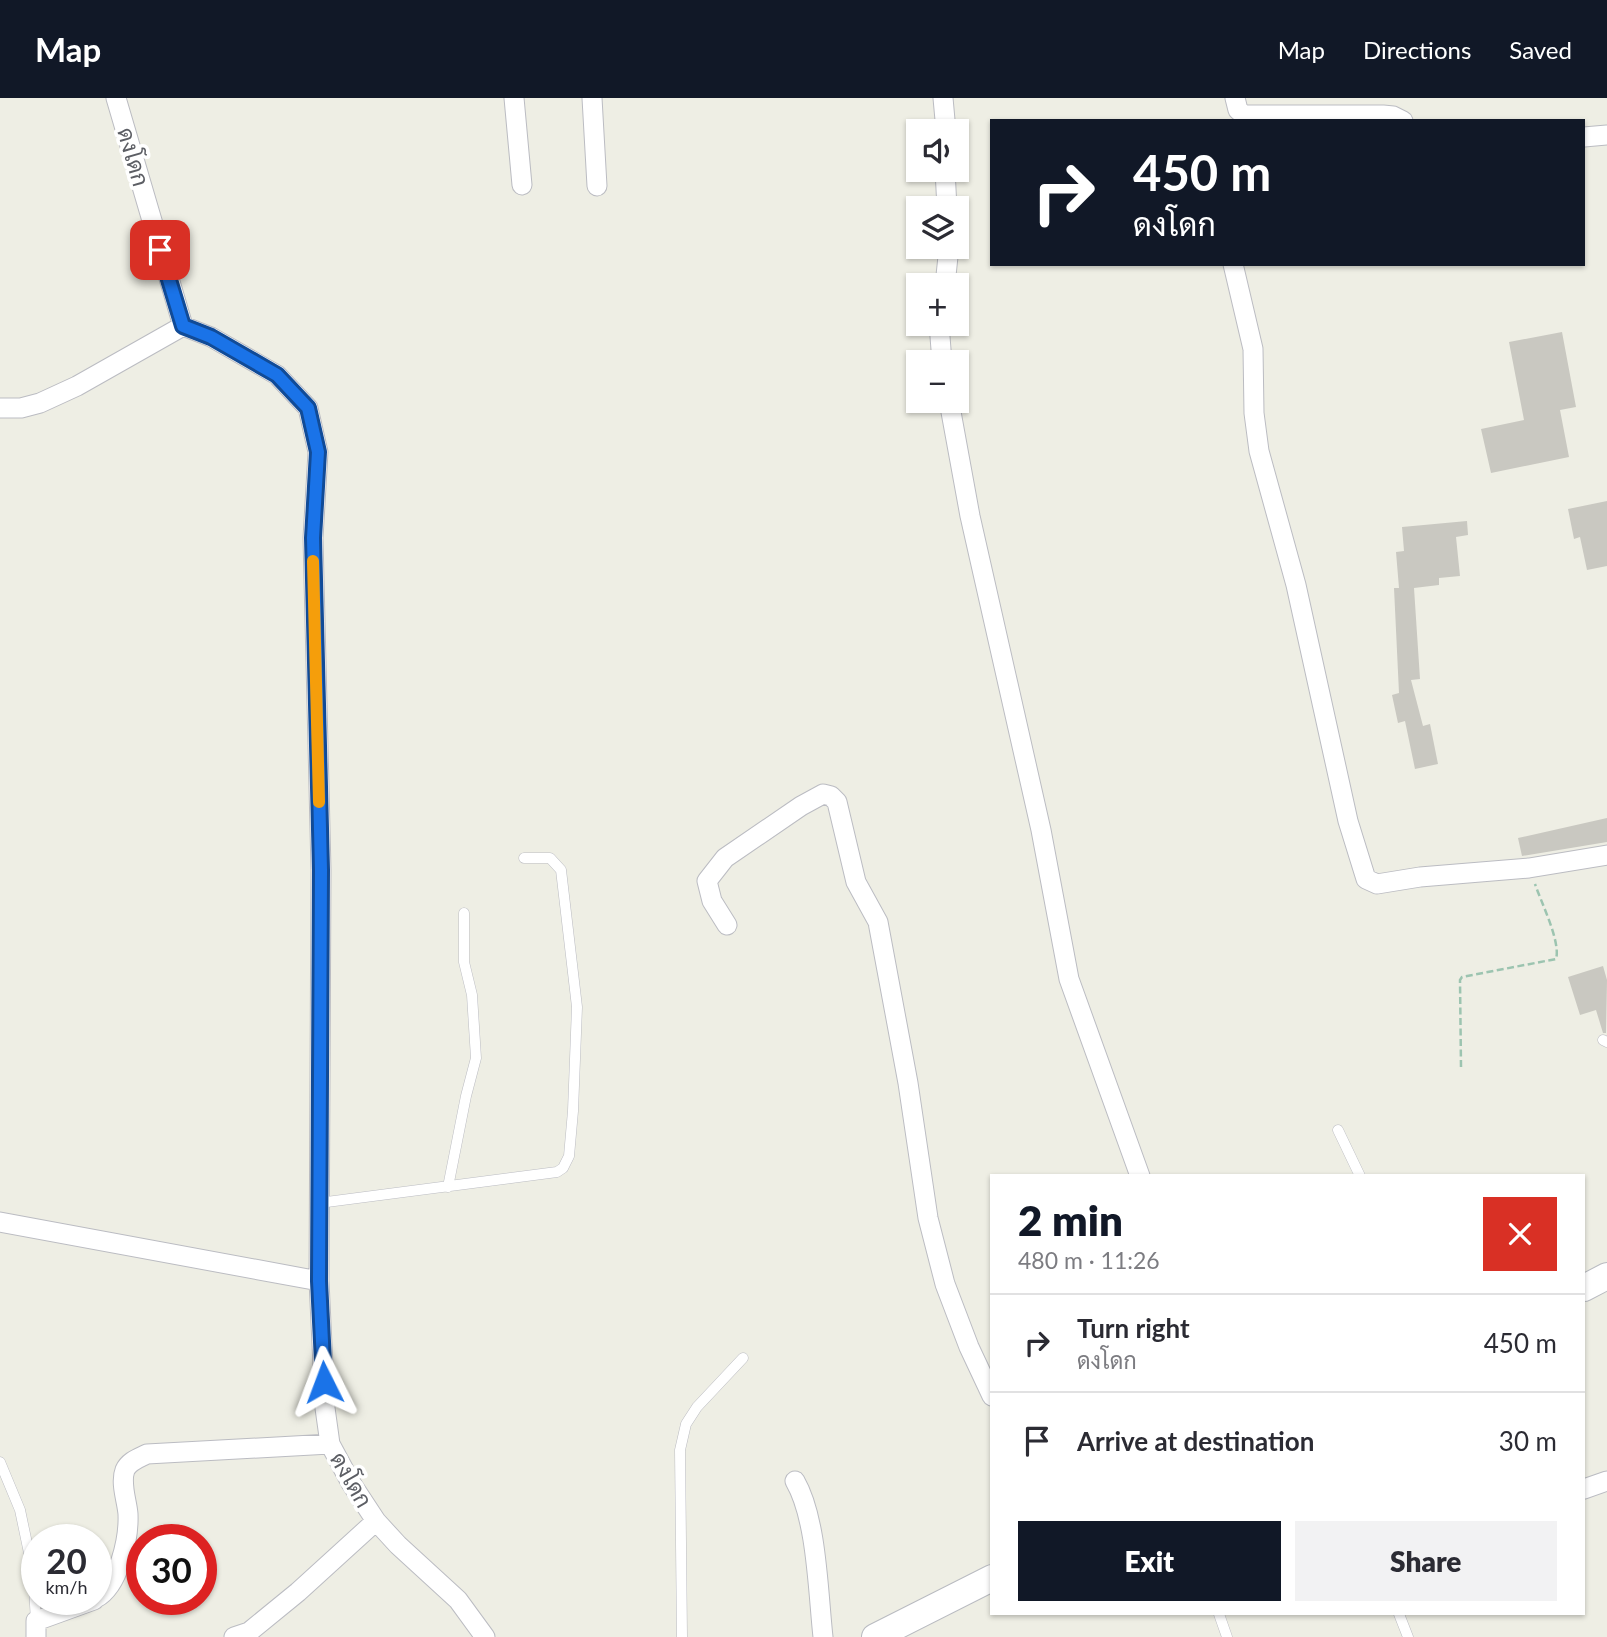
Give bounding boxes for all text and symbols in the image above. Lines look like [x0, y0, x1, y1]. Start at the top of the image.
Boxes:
text: Map [35, 29, 101, 69]
text: Map [1278, 35, 1325, 64]
text: Directions [1363, 35, 1471, 64]
text: Saved [1509, 35, 1572, 64]
map controls [906, 119, 969, 413]
button: sound [906, 119, 969, 182]
street label: ดงโดก [112, 124, 157, 189]
text: 450 m [1133, 143, 1271, 201]
icon: right [1018, 147, 1109, 238]
button: layers [906, 196, 969, 259]
text: ดงโดก [1133, 204, 1216, 243]
pin [130, 220, 190, 280]
icon: arrive [141, 231, 179, 269]
button: + [906, 273, 969, 336]
button: − [906, 350, 969, 413]
text: 2 min [1018, 1195, 1123, 1245]
button: close [1483, 1197, 1557, 1271]
text: 480 m · 11:26 [1018, 1246, 1160, 1274]
text: Turn right [1077, 1312, 1190, 1344]
icon: right [1018, 1324, 1056, 1362]
text: 450 m [1484, 1327, 1557, 1359]
position arrow [287, 1345, 361, 1419]
text: ดงโดก [1077, 1346, 1137, 1374]
icon: arrive [1018, 1422, 1056, 1460]
text: Arrive at destination [1077, 1425, 1314, 1457]
text: 30 m [1499, 1425, 1557, 1457]
street label: ดงโดก [325, 1446, 380, 1512]
button: Exit [1018, 1521, 1281, 1601]
button: Share [1295, 1521, 1557, 1601]
speed limit sign: 30 [126, 1524, 217, 1615]
text: 20 [46, 1539, 87, 1581]
text: km/h [45, 1576, 88, 1598]

